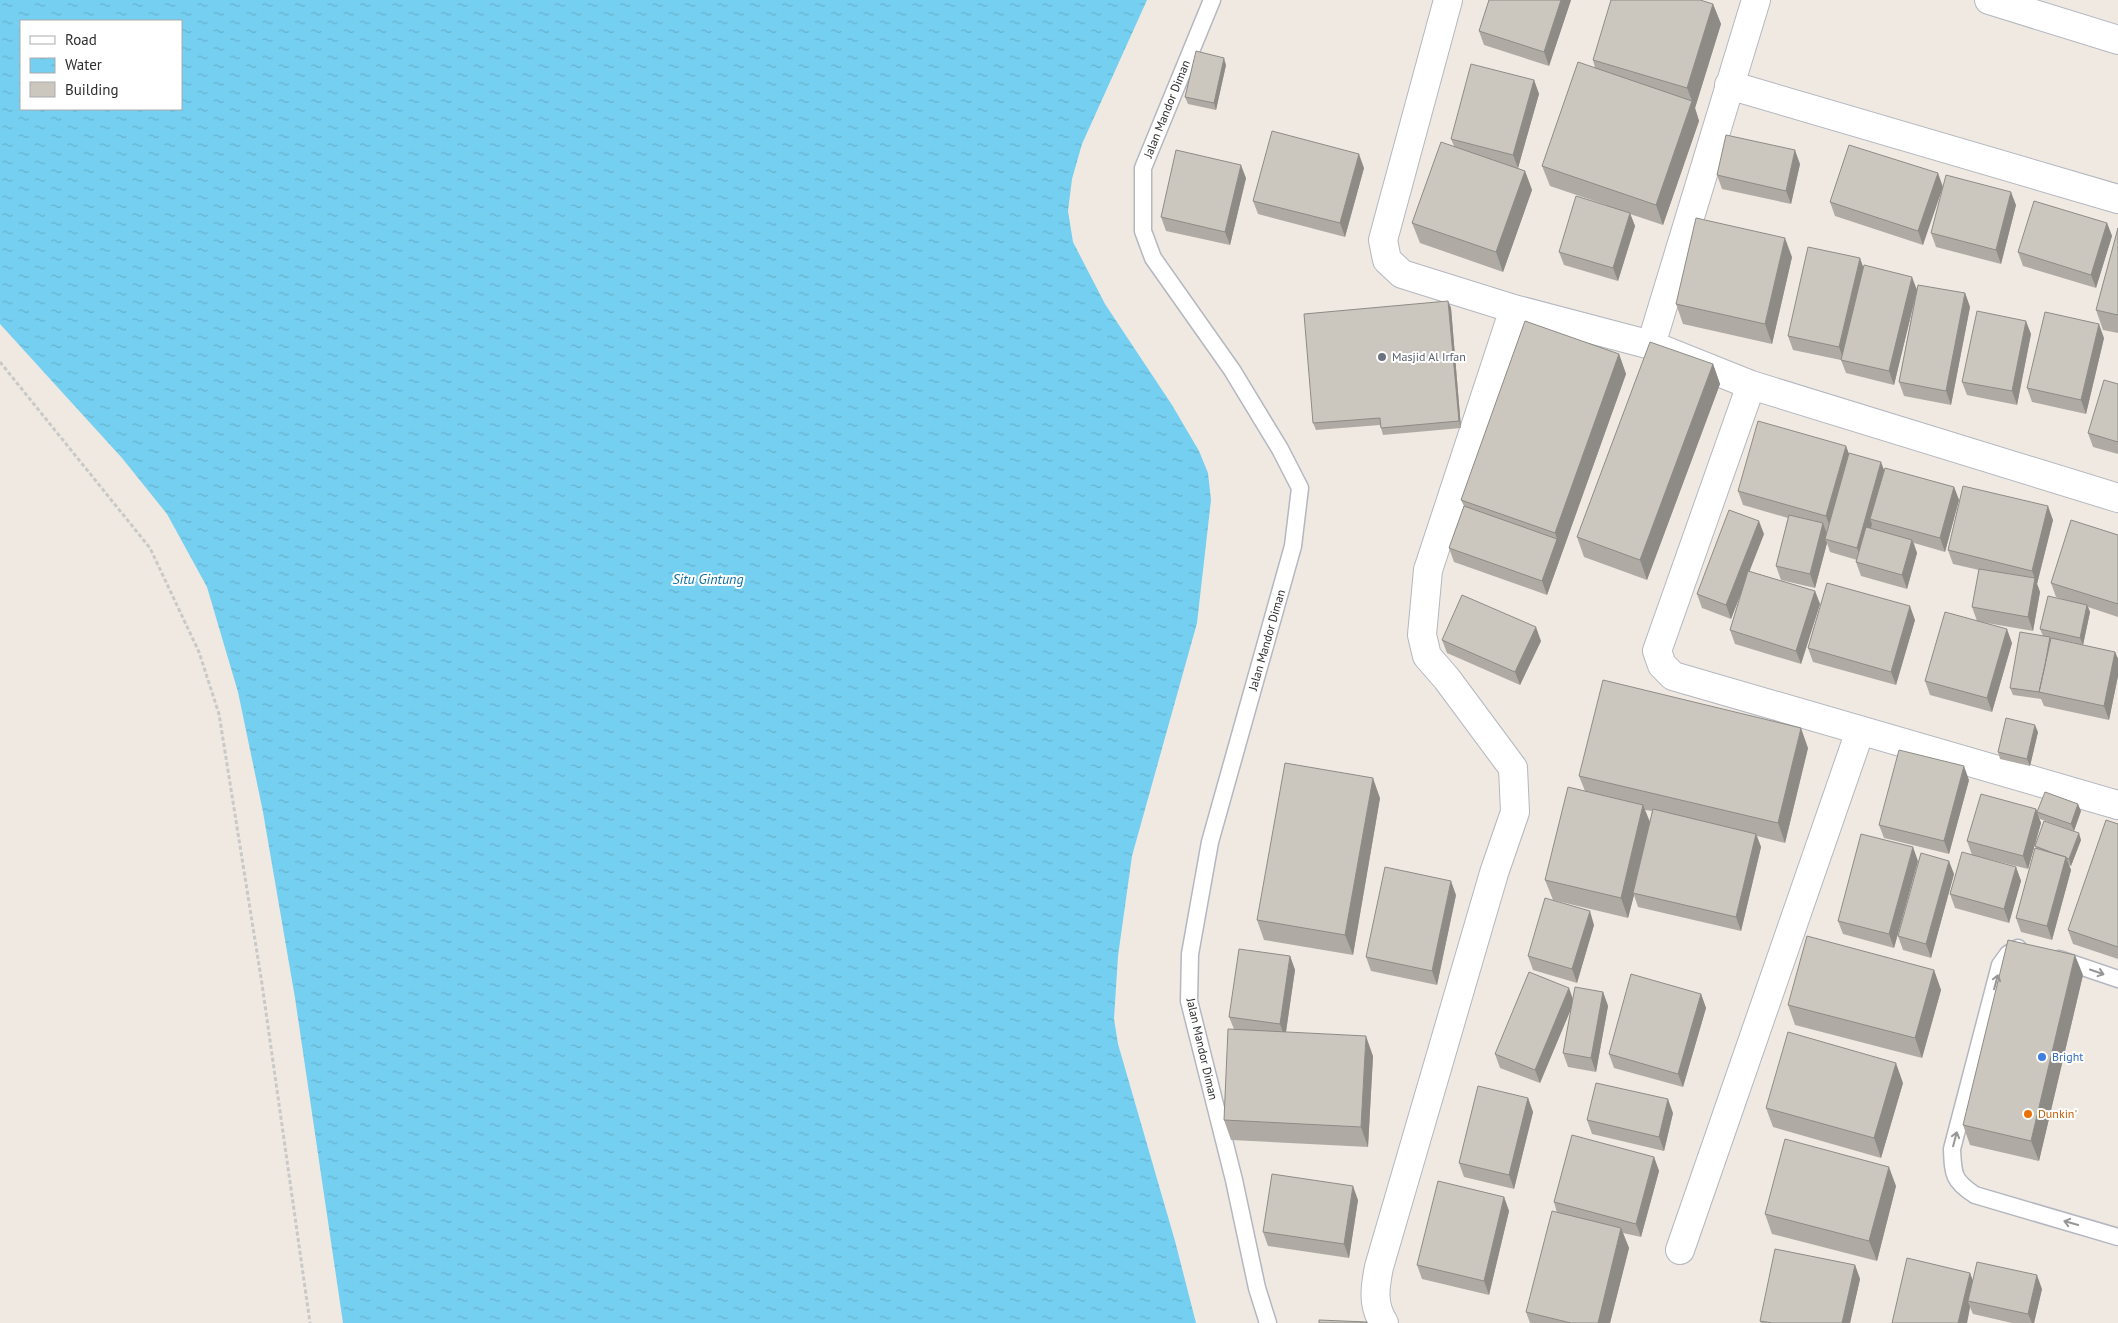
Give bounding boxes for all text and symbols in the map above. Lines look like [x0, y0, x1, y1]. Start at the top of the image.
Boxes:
legend [20, 20, 182, 110]
text: Road [65, 30, 97, 49]
text: Water [65, 55, 102, 74]
street label: Jalan Mandor Diman [1140, 58, 1193, 161]
text: Building [65, 80, 119, 99]
place label: Masjid Al Irfan [1392, 349, 1466, 364]
marker: Masjid Al Irfan [1376, 351, 1388, 363]
water label: Situ Gintung [673, 570, 743, 588]
street label: Jalan Mandor Diman [1245, 588, 1288, 693]
one-way arrow [2089, 968, 2105, 977]
one-way arrow [1991, 974, 2001, 990]
street label: Jalan Mandor Diman [1183, 995, 1222, 1101]
place label: Bright [2052, 1049, 2083, 1064]
marker: Bright [2036, 1051, 2048, 1063]
place label: Dunkin' [2038, 1106, 2077, 1121]
marker: Dunkin' [2022, 1108, 2034, 1120]
one-way arrow [1951, 1131, 1960, 1147]
one-way arrow [2064, 1218, 2080, 1228]

